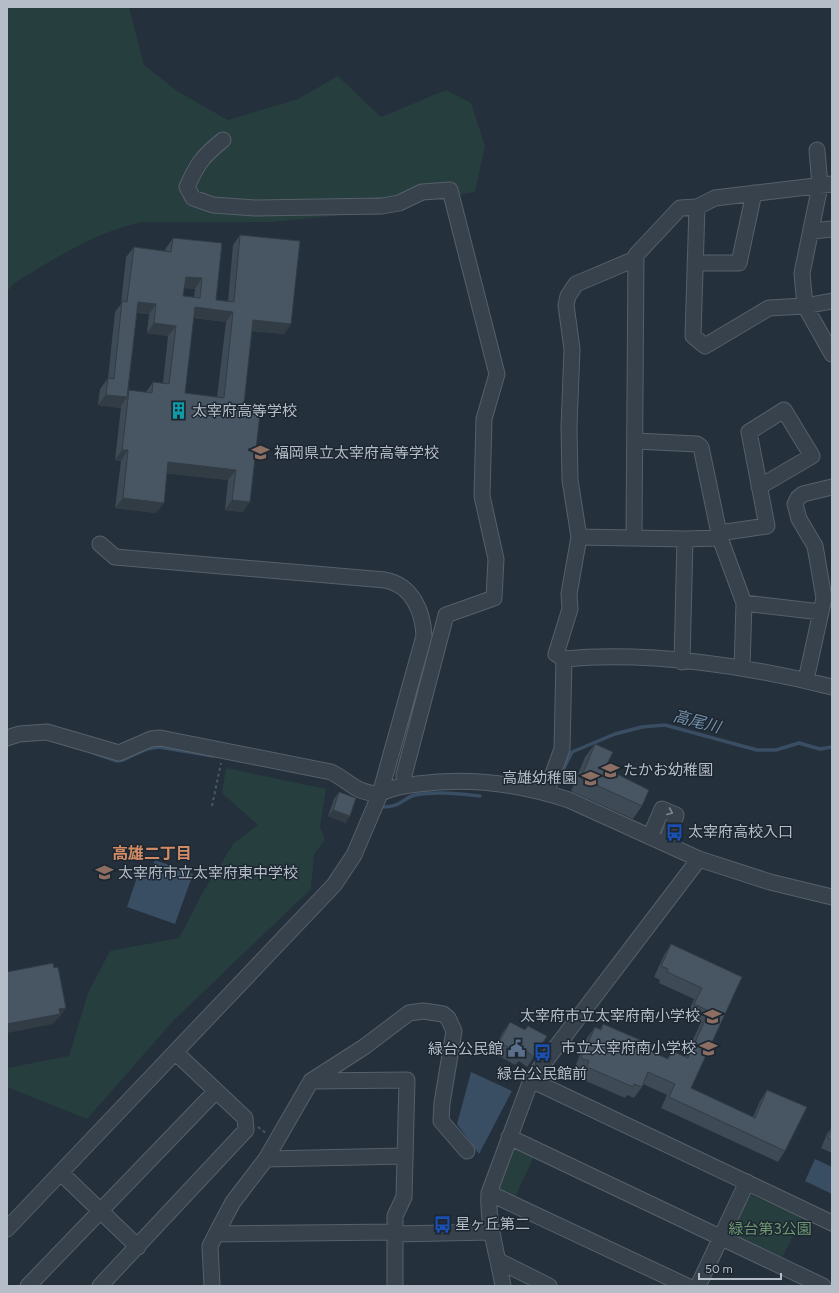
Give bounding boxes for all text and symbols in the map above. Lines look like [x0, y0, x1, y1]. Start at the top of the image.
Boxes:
building icon: 太宰府高等学校 [169, 401, 189, 421]
place label: 太宰府高等学校 [192, 402, 297, 420]
school or university icon: 福岡県立太宰府高等学校 [251, 443, 271, 463]
place label: 福岡県立太宰府高等学校 [274, 444, 439, 462]
water label: 高尾川 [671, 706, 724, 737]
school or university icon: たかお幼稚園 [600, 760, 620, 780]
place label: たかお幼稚園 [623, 761, 713, 779]
school or university icon: 高雄幼稚園 [580, 768, 600, 788]
place label: 高雄幼稚園 [502, 769, 577, 787]
one-way arrow [665, 807, 673, 815]
bus stop icon: 太宰府高校入口 [665, 822, 685, 842]
place label: 太宰府高校入口 [688, 823, 793, 841]
district label: 高雄二丁目 [112, 844, 192, 863]
school or university icon: 太宰府市立太宰府東中学校 [95, 863, 115, 883]
place label: 太宰府市立太宰府東中学校 [118, 864, 298, 882]
school or university icon: 太宰府市立太宰府南小学校 [703, 1006, 723, 1026]
place label: 太宰府市立太宰府南小学校 [520, 1007, 700, 1025]
school or university icon: 市立太宰府南小学校 [699, 1038, 719, 1058]
public building icon: 緑台公民館 [506, 1039, 526, 1059]
place label: 市立太宰府南小学校 [561, 1039, 696, 1057]
place label: 緑台公民館 [428, 1040, 503, 1058]
bus stop icon: 緑台公民館前 [532, 1043, 552, 1063]
place label: 緑台公民館前 [497, 1065, 587, 1083]
bus stop icon: 星ヶ丘第二 [432, 1214, 452, 1234]
place label: 星ヶ丘第二 [455, 1215, 530, 1233]
park label: 緑台第3公園 [728, 1220, 812, 1238]
scale bar [699, 1255, 781, 1281]
text: 50 m [705, 1262, 733, 1276]

